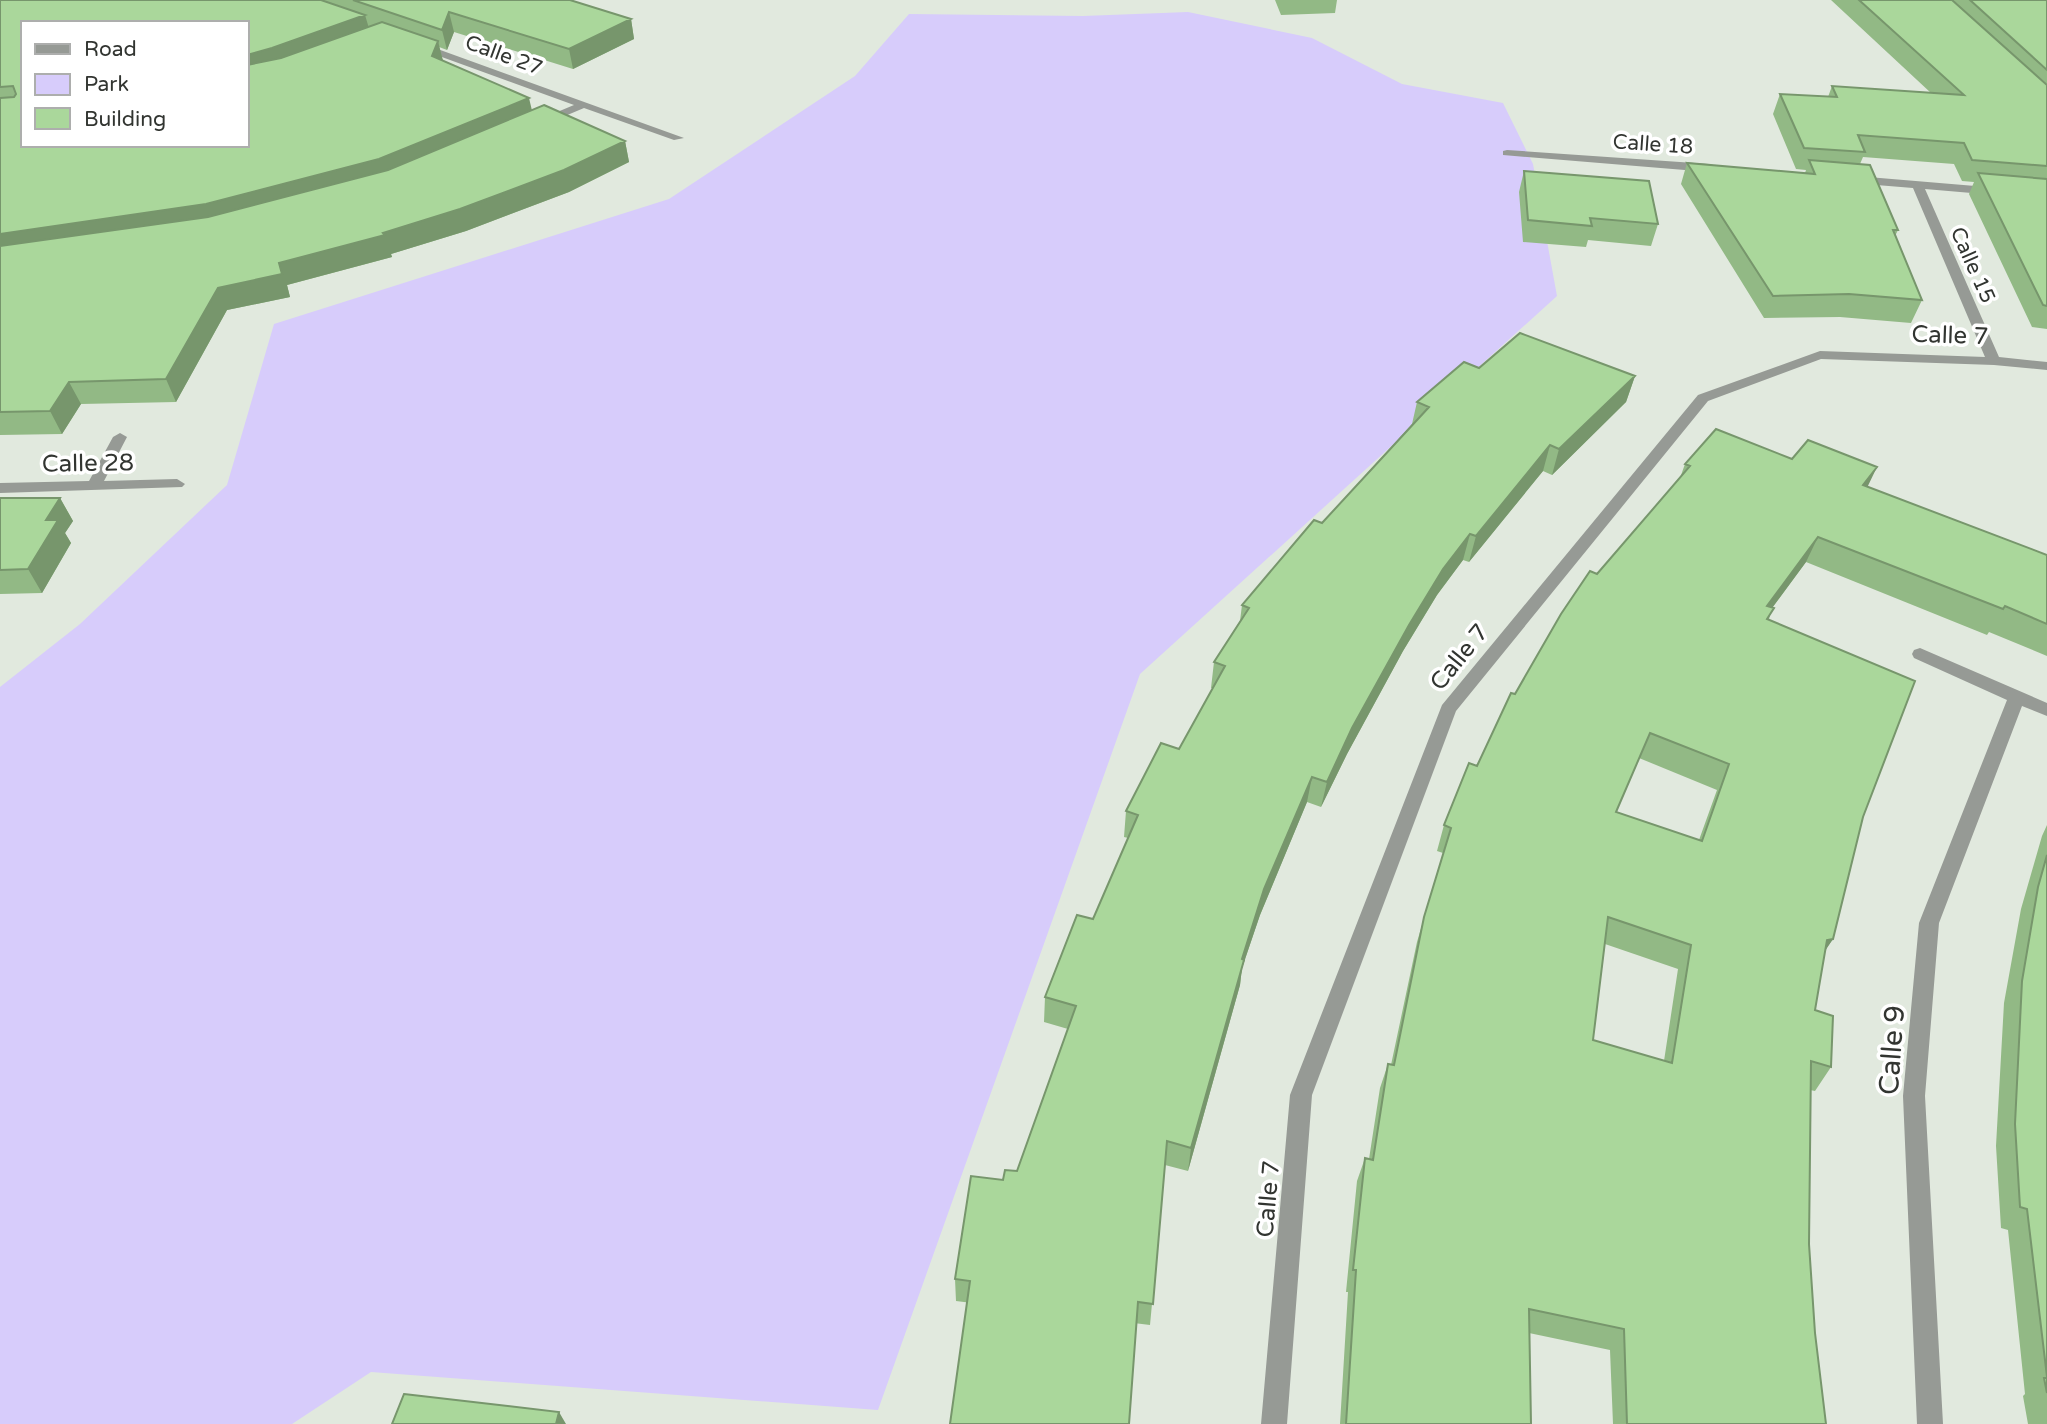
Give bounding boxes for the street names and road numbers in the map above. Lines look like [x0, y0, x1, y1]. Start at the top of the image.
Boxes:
street label: Calle 27 [462, 30, 546, 81]
street label: Calle 18 [1612, 129, 1694, 160]
street label: Calle 15 [1945, 223, 2000, 307]
street label: Calle 7 [1911, 320, 1989, 351]
street label: Calle 28 [42, 448, 134, 479]
street label: Calle 7 [1424, 618, 1495, 696]
street label: Calle 9 [1872, 1004, 1912, 1096]
street label: Calle 7 [1251, 1159, 1286, 1239]

